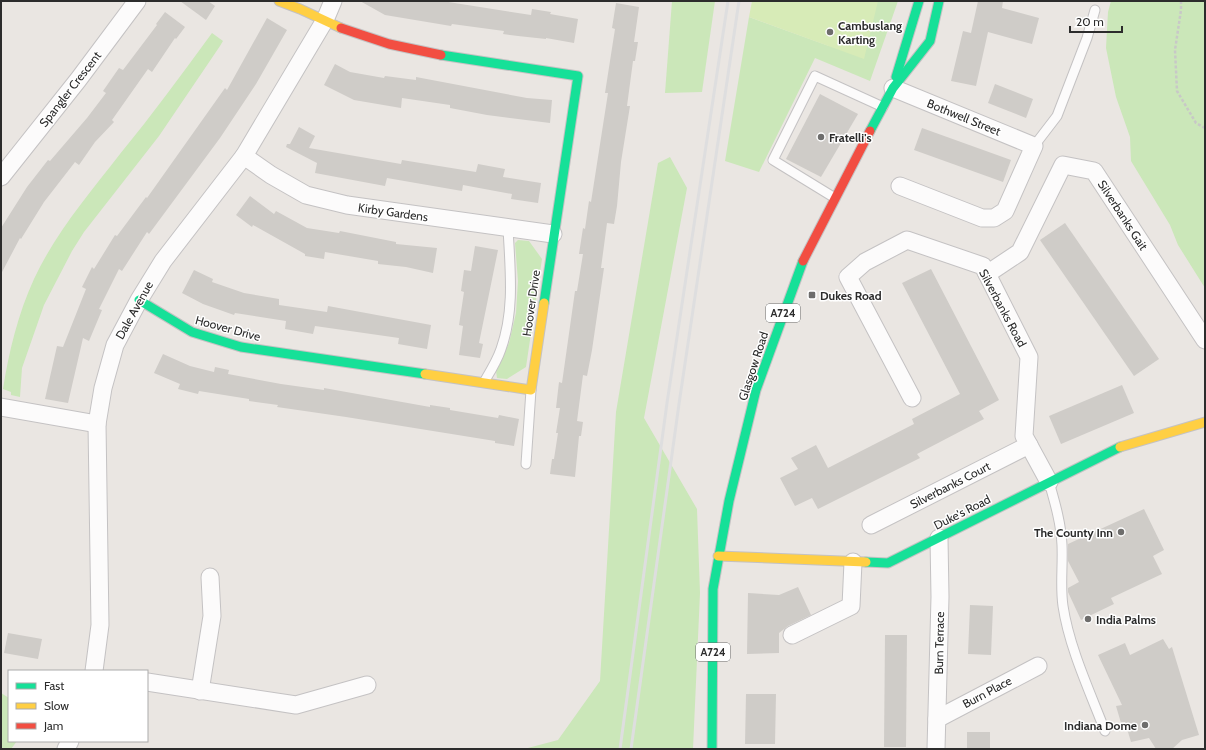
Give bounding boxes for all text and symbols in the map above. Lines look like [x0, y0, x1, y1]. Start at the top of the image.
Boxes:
scale bar [1070, 8, 1122, 34]
text: 20 m [1076, 14, 1104, 29]
place label: Cambuslang Karting [838, 18, 902, 47]
marker: Cambuslang Karting [825, 27, 835, 37]
street label: Spangler Crescent [36, 48, 104, 130]
street label: Bothwell Street [925, 95, 1003, 139]
place label: Fratelli's [829, 130, 872, 145]
marker: Fratelli's [816, 132, 826, 142]
street label: Silverbanks Gait [1095, 177, 1151, 253]
street label: Kirby Gardens [357, 200, 429, 224]
street label: Silverbanks Road [976, 266, 1030, 350]
street label: Hoover Drive [519, 269, 543, 337]
street label: Dale Avenue [112, 278, 156, 342]
place label: Dukes Road [820, 288, 882, 303]
marker: Dukes Road [807, 290, 817, 300]
road number: A724 [766, 304, 800, 322]
street label: Hoover Drive [194, 312, 262, 344]
street label: Glasgow Road [735, 330, 771, 402]
street label: Silverbanks Court [907, 458, 993, 512]
street label: Duke's Road [931, 491, 993, 533]
place label: The County Inn [1034, 525, 1113, 540]
marker: The County Inn [1116, 527, 1126, 537]
street label: Burn Terrace [931, 611, 947, 675]
place label: India Palms [1096, 612, 1156, 627]
marker: India Palms [1083, 614, 1093, 624]
road number: A724 [696, 643, 730, 661]
legend [8, 670, 148, 742]
street label: Burn Place [960, 673, 1014, 711]
text: Fast [44, 678, 64, 693]
text: Slow [44, 698, 69, 713]
text: Jam [43, 718, 63, 733]
place label: Indiana Dome [1064, 718, 1137, 733]
marker: Indiana Dome [1140, 720, 1150, 730]

